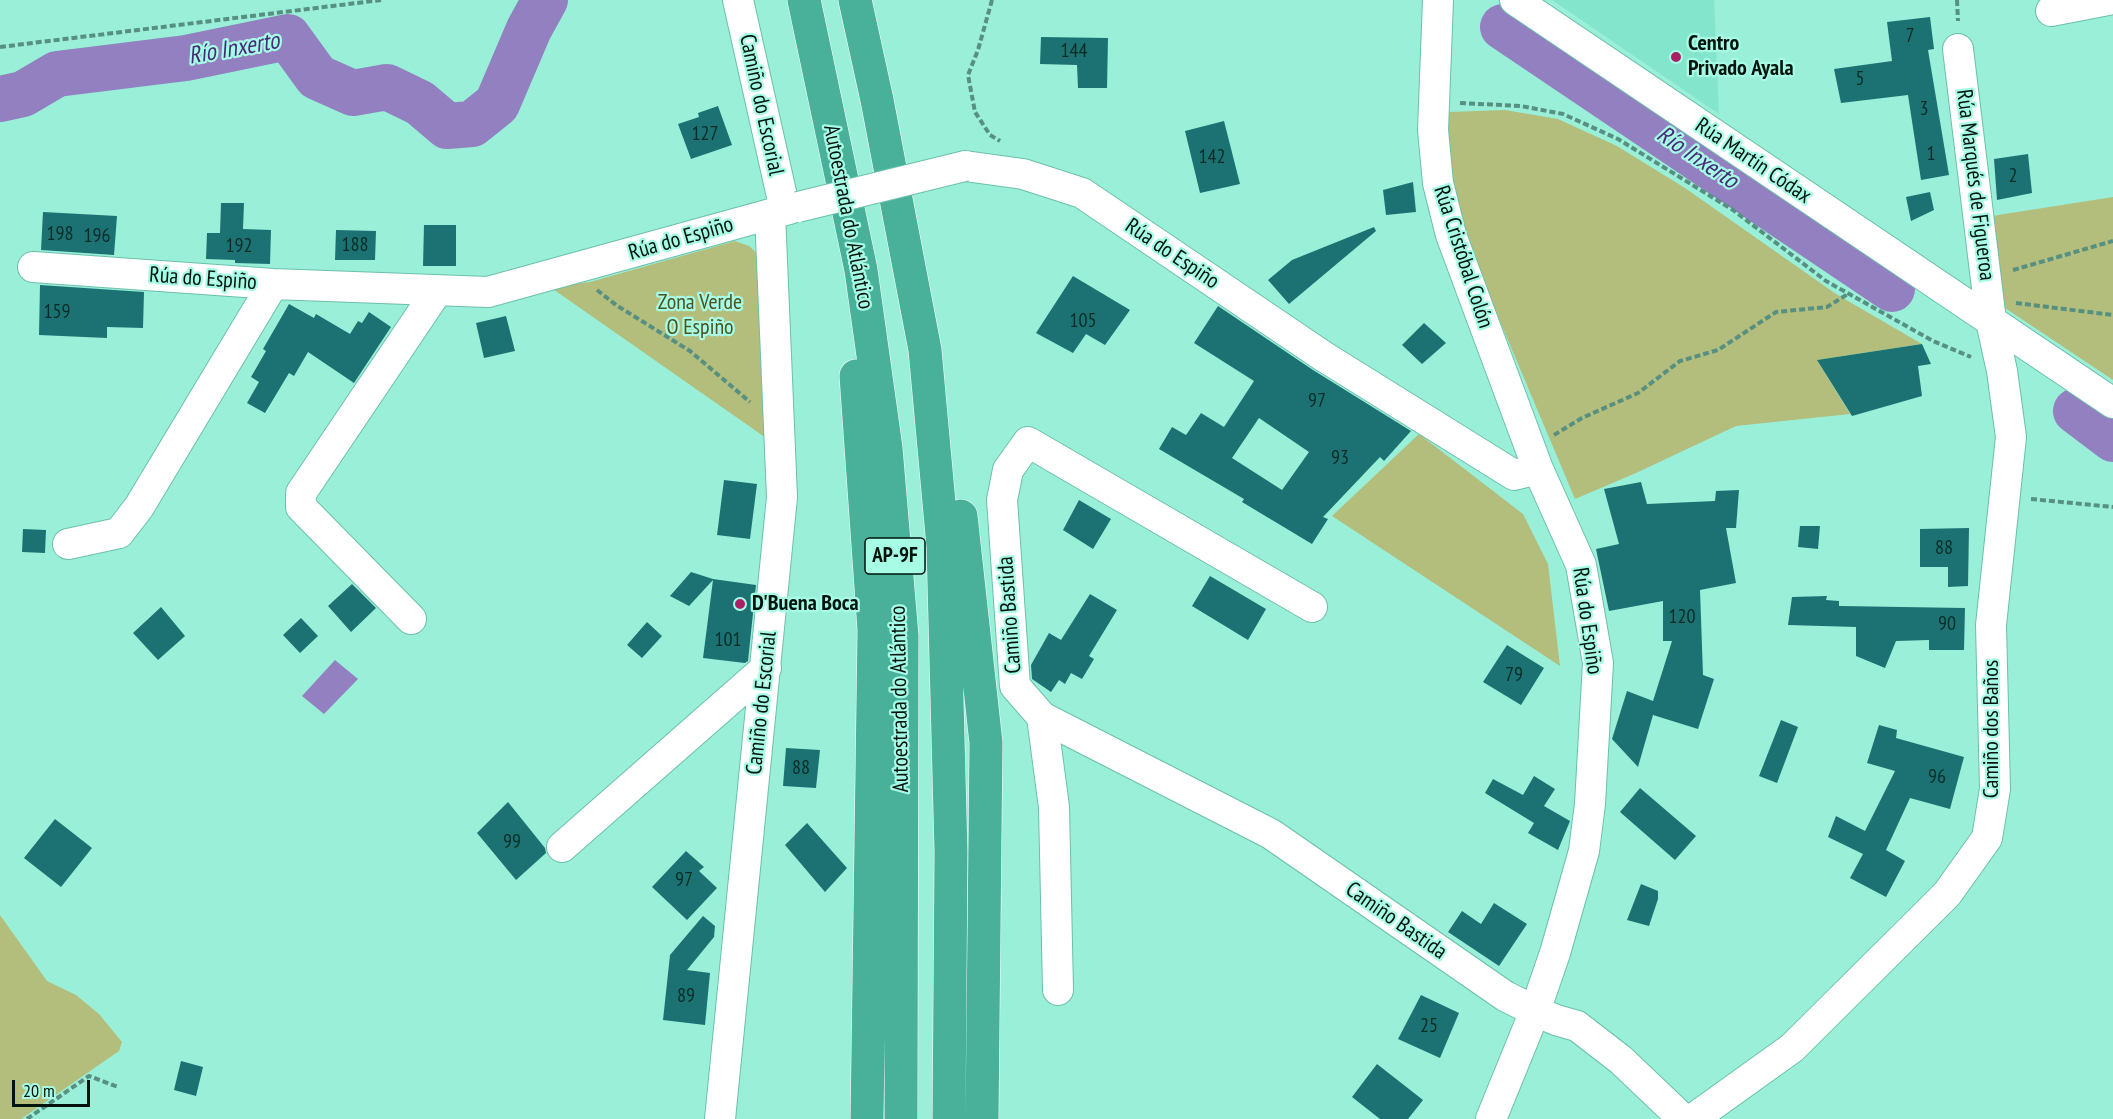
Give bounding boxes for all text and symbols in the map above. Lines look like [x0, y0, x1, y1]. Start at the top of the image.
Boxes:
house number: 7 [1906, 24, 1914, 48]
water label: Río Inxerto [186, 27, 282, 71]
place label: Centro Privado Ayala [1688, 31, 1794, 82]
street label: Camiño do Escorial [733, 32, 789, 178]
house number: 144 [1061, 39, 1087, 63]
marker: Centro Privado Ayala [1669, 50, 1683, 64]
house number: 5 [1856, 67, 1864, 91]
street label: Rúa Marqués de Figueroa [1950, 88, 2000, 282]
house number: 3 [1920, 97, 1928, 121]
street label: Rúa Martín Códax [1690, 112, 1816, 210]
water label: Río Inxerto [1651, 120, 1743, 196]
house number: 127 [692, 122, 718, 146]
street label: Autoestrada do Atlántico [817, 123, 879, 311]
house number: 1 [1927, 142, 1935, 166]
house number: 142 [1199, 145, 1225, 169]
house number: 2 [2009, 164, 2017, 188]
street label: Rúa Cristóbal Colón [1428, 182, 1498, 332]
street label: Rúa do Espiño [626, 211, 736, 267]
street label: Rúa do Espiño [1120, 213, 1224, 295]
house number: 198 [47, 222, 73, 246]
house number: 196 [84, 224, 110, 248]
house number: 188 [342, 233, 368, 257]
house number: 192 [226, 234, 252, 258]
street label: Rúa do Espiño [148, 262, 258, 296]
park label: Zona Verde O Espiño [658, 290, 742, 342]
house number: 159 [44, 300, 70, 324]
house number: 105 [1070, 309, 1096, 333]
house number: 97 [1308, 389, 1326, 413]
house number: 93 [1331, 446, 1349, 470]
house number: 88 [1935, 536, 1953, 560]
road number: AP-9F [865, 538, 925, 574]
street label: Camiño Bastida [993, 556, 1027, 674]
street label: Rúa do Espiño [1566, 566, 1608, 676]
place label: D'Buena Boca [752, 591, 859, 617]
marker: D'Buena Boca [733, 597, 747, 611]
street label: Autoestrada do Atlántico [885, 605, 915, 793]
house number: 120 [1669, 605, 1695, 629]
house number: 90 [1938, 612, 1956, 636]
house number: 101 [715, 628, 741, 652]
street label: Camiño do Escorial [741, 630, 783, 776]
street label: Camiño dos Baños [1979, 660, 2005, 798]
house number: 79 [1505, 663, 1523, 687]
house number: 88 [792, 756, 810, 780]
house number: 96 [1928, 765, 1946, 789]
house number: 99 [503, 830, 521, 854]
house number: 97 [675, 868, 693, 892]
street label: Camiño Bastida [1340, 877, 1452, 965]
house number: 89 [677, 984, 695, 1008]
house number: 25 [1420, 1014, 1438, 1038]
scale bar [15, 1068, 93, 1106]
text: 20 m [23, 1079, 55, 1102]

